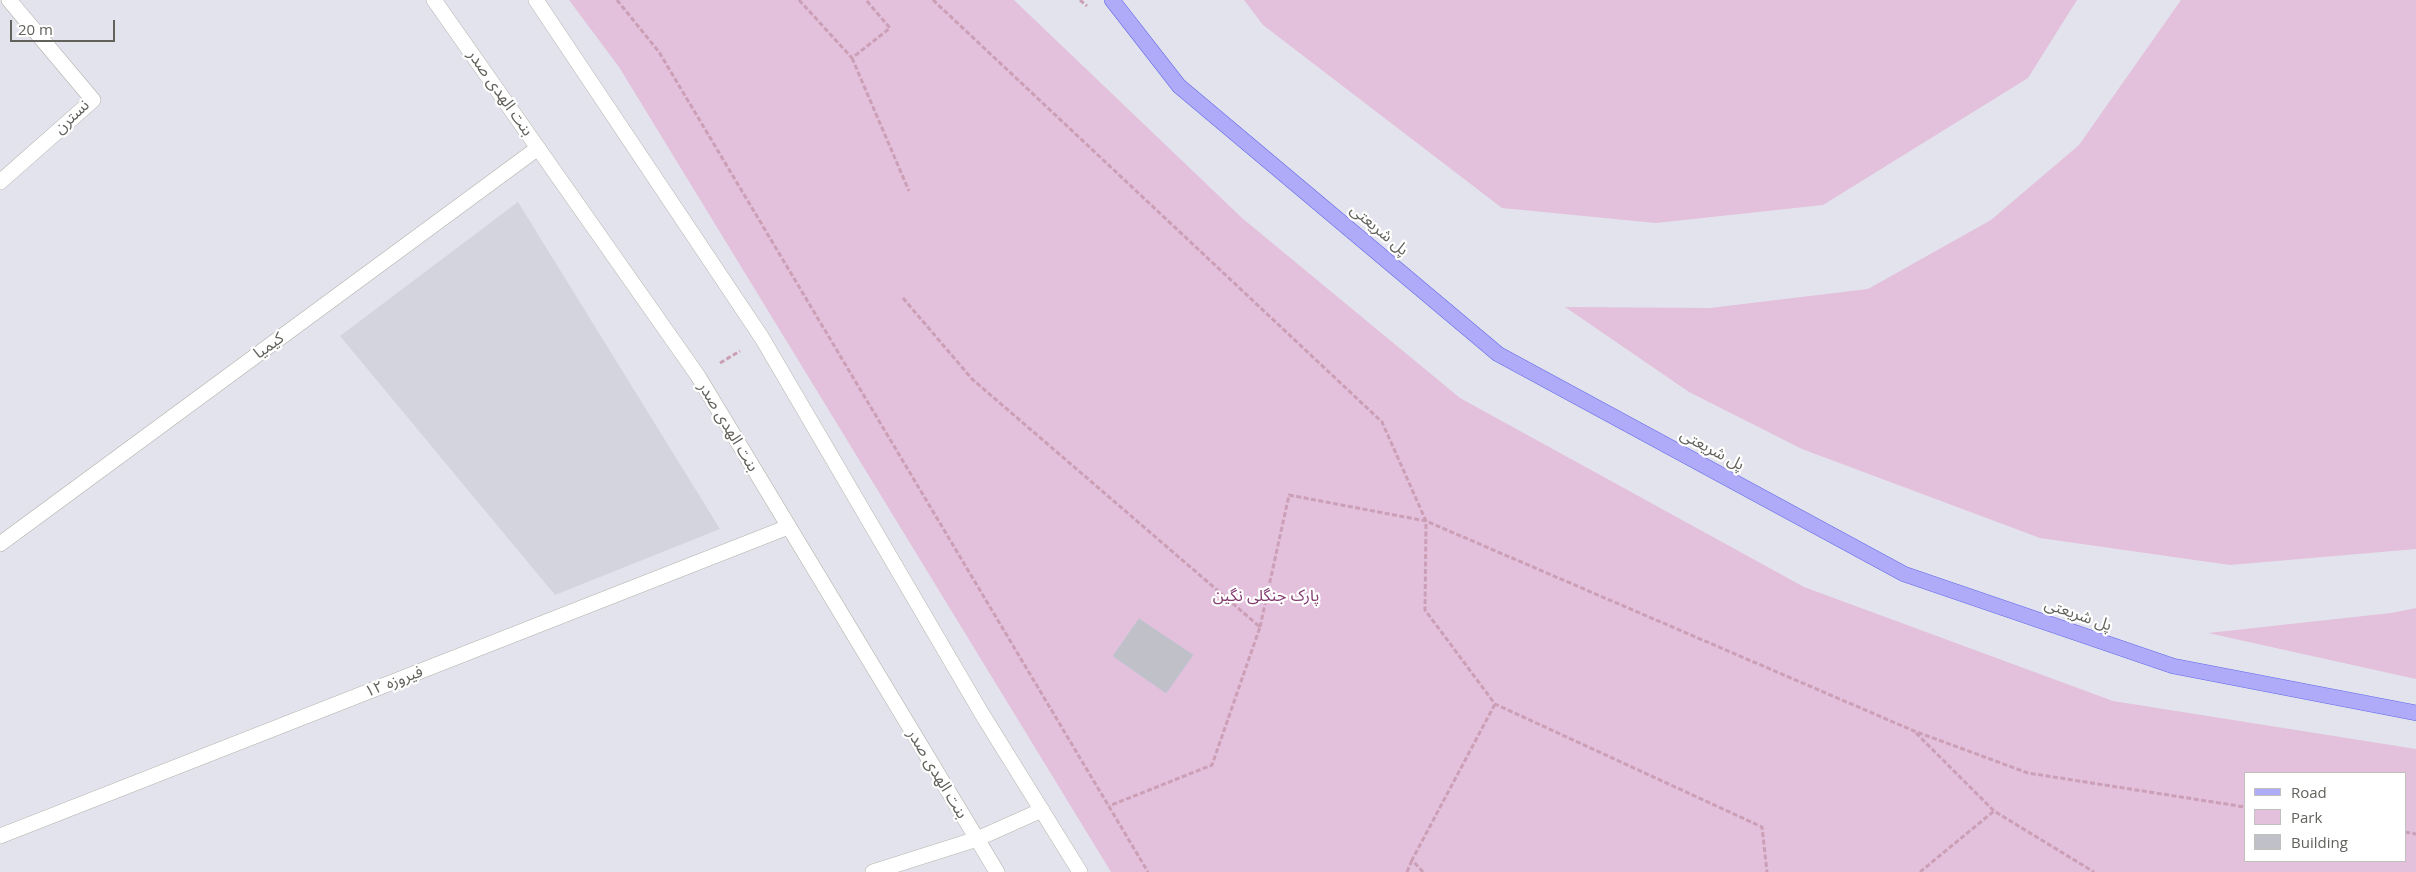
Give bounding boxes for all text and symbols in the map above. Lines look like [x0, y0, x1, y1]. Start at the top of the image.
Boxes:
scale bar [12, 10, 118, 42]
text: 20 m [18, 19, 53, 39]
street label: بنت الهدی صدر [463, 46, 537, 140]
street label: نسترن [50, 96, 94, 138]
street label: پل شریعتی [1346, 200, 1412, 260]
street label: کیمیا [250, 329, 288, 363]
street label: بنت الهدی صدر [694, 379, 762, 475]
street label: پل شریعتی [1677, 425, 1747, 475]
park label: پارک جنگلی نگین [1213, 586, 1319, 606]
street label: پل شریعتی [2042, 595, 2114, 635]
street label: فیروزه ۱۲ [362, 662, 426, 702]
street label: بنت الهدی صدر [903, 726, 971, 822]
legend [2244, 772, 2406, 862]
text: Road [2291, 782, 2327, 802]
text: Park [2291, 807, 2322, 827]
text: Building [2291, 832, 2348, 852]

